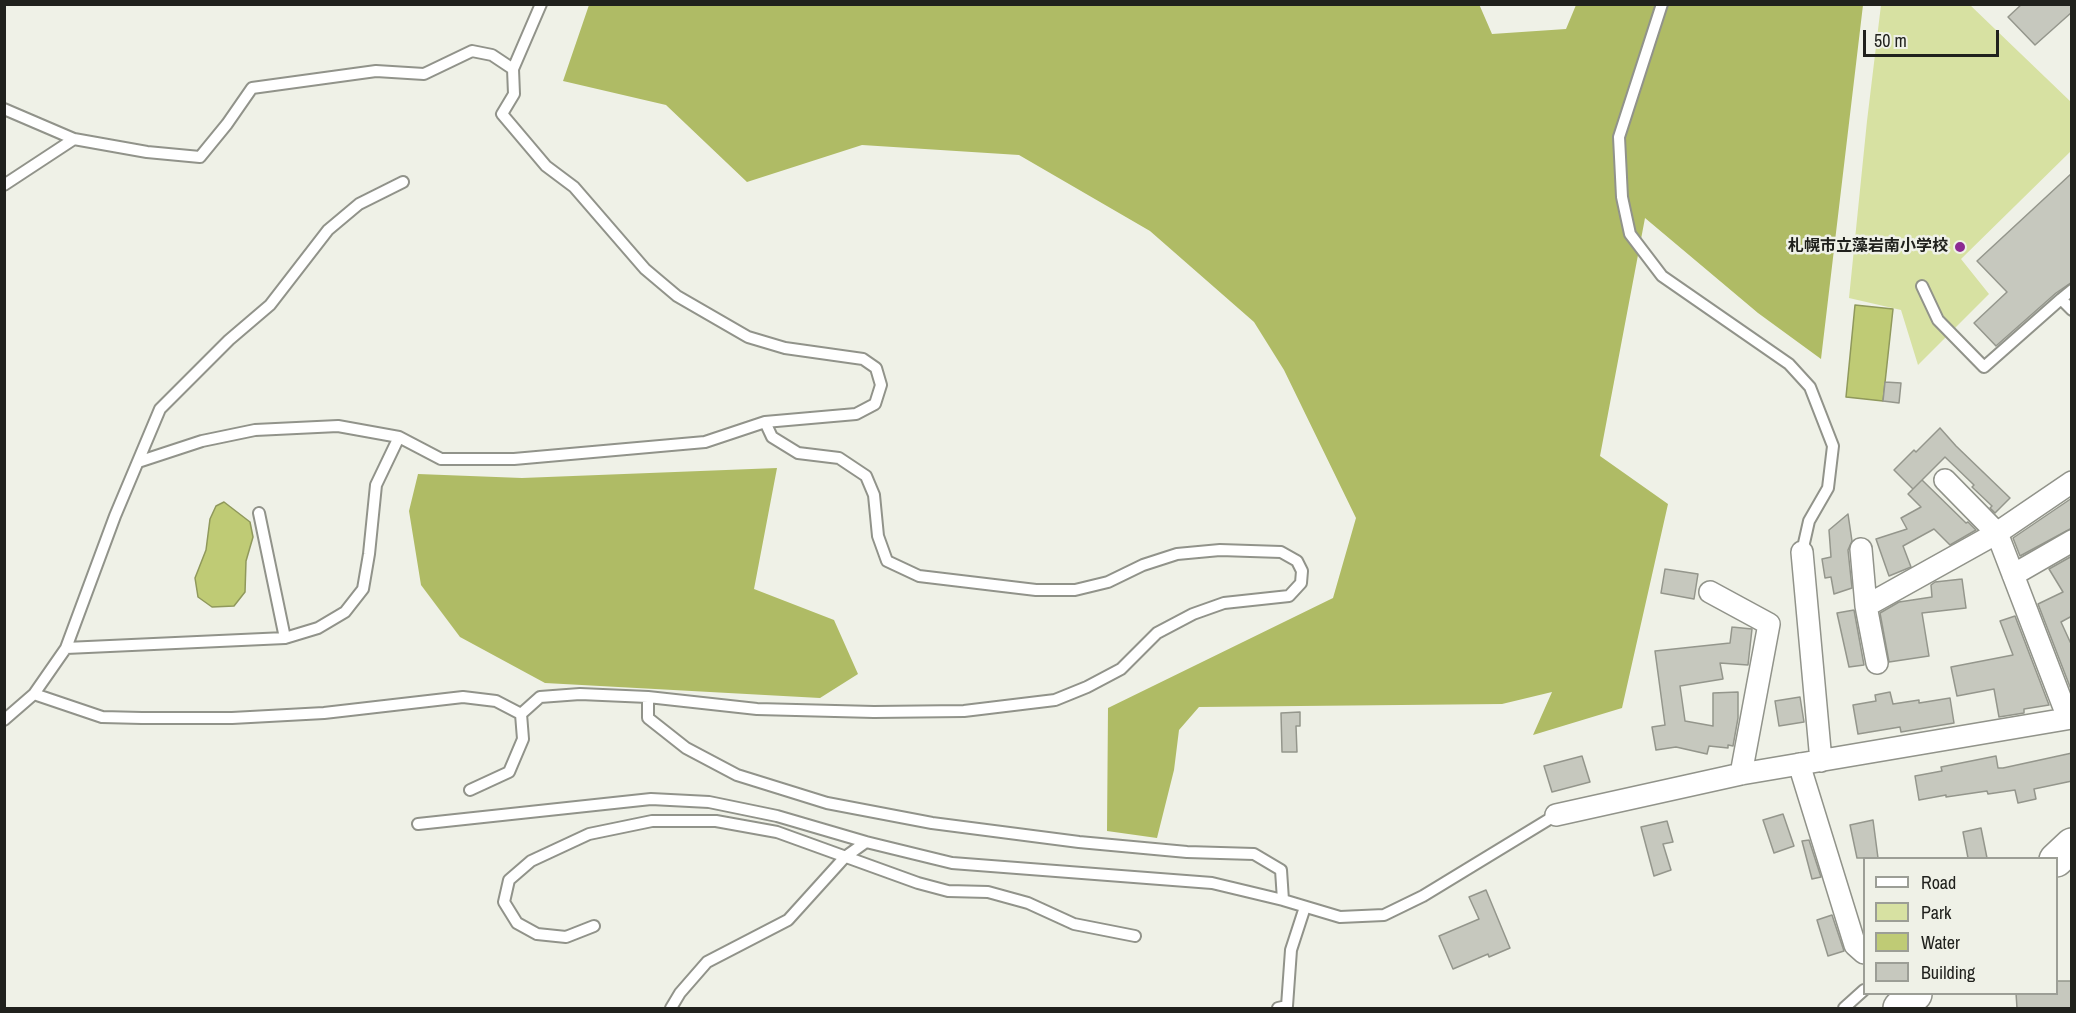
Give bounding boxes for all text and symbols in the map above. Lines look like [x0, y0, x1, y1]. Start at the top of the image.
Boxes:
scale bar [1866, 18, 2002, 56]
text: 50 m [1874, 28, 1907, 53]
place label: 札幌市立藻岩南小学校 [1788, 237, 1948, 257]
marker: 札幌市立藻岩南小学校 [1953, 240, 1967, 254]
legend [1863, 857, 2058, 995]
text: Road [1921, 870, 1956, 895]
text: Park [1921, 900, 1951, 925]
text: Water [1921, 930, 1960, 955]
text: Building [1921, 960, 1975, 985]

